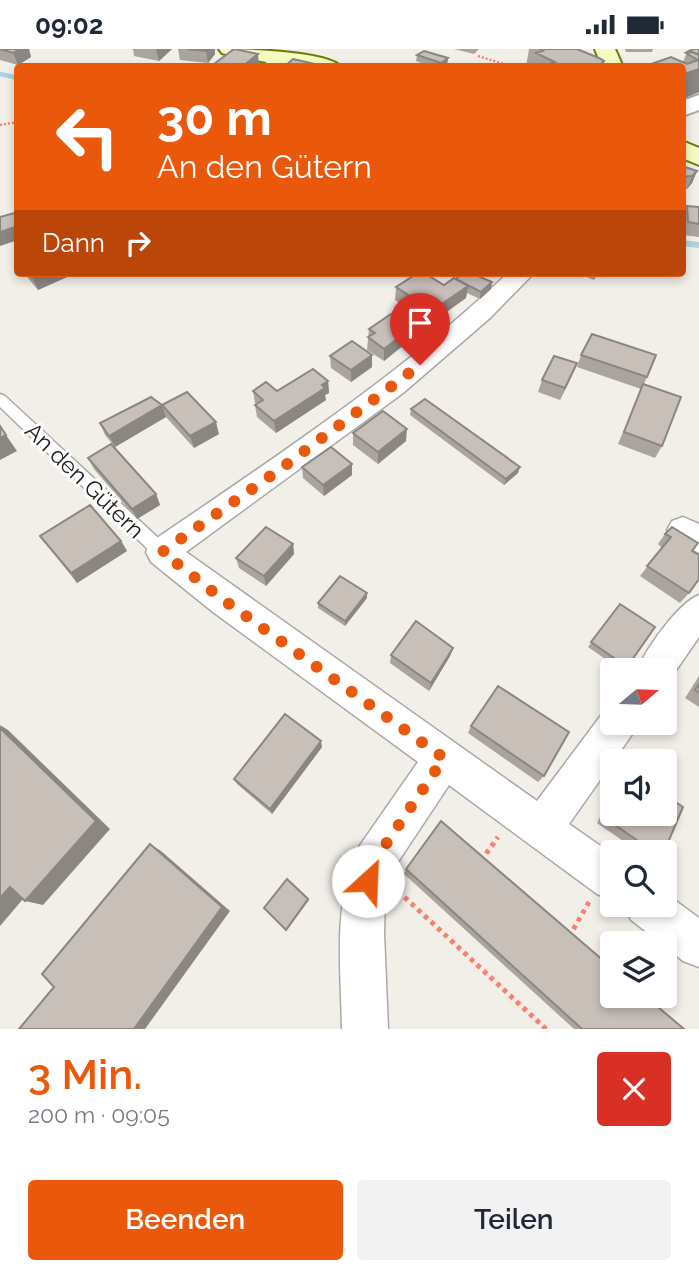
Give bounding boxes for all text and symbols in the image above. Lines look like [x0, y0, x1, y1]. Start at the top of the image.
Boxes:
text: 09:02 [35, 10, 103, 40]
text: 30 m [157, 89, 272, 146]
icon: left [42, 91, 133, 182]
text: An den Gütern [157, 148, 372, 185]
icon: right [119, 224, 157, 262]
text: Dann [42, 228, 105, 258]
pin [390, 293, 450, 365]
icon: arrive [401, 304, 439, 342]
street label: An den Gütern [20, 417, 150, 543]
north arrow [600, 658, 677, 735]
map controls [600, 658, 677, 1008]
button: sound [600, 749, 677, 826]
button: search [600, 840, 677, 917]
position arrow [331, 844, 405, 918]
button: layers [600, 931, 677, 1008]
text: 3 Min. [28, 1050, 142, 1099]
button: close [597, 1052, 671, 1126]
text: 200 m · 09:05 [28, 1101, 170, 1128]
button: Beenden [28, 1180, 343, 1260]
button: Teilen [357, 1180, 671, 1260]

